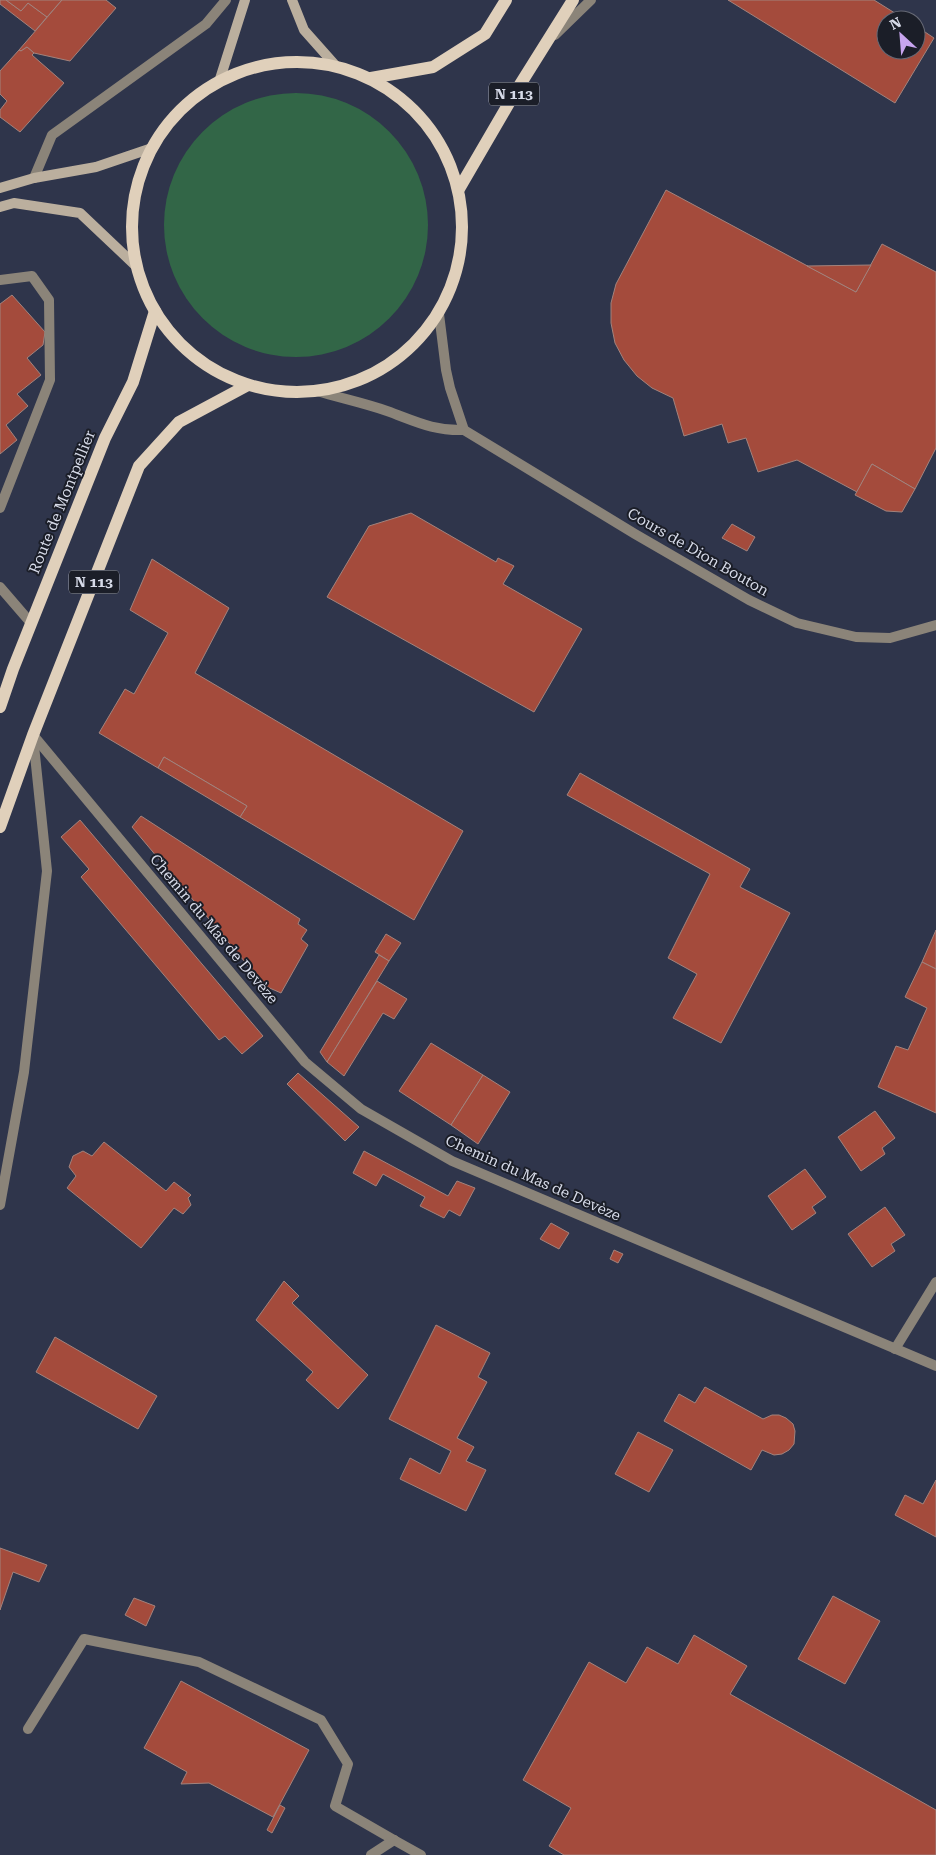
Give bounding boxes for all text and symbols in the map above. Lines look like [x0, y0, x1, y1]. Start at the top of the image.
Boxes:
north arrow [876, 10, 926, 60]
text: N [887, 14, 904, 33]
road number: N 113 [489, 82, 539, 106]
street label: Route de Montpellier [25, 428, 99, 576]
street label: Cours de Dion Bouton [624, 504, 772, 600]
road number: N 113 [69, 570, 119, 594]
street label: Chemin du Mas de Devèze [146, 851, 282, 1007]
street label: Chemin du Mas de Devèze [443, 1131, 623, 1225]

